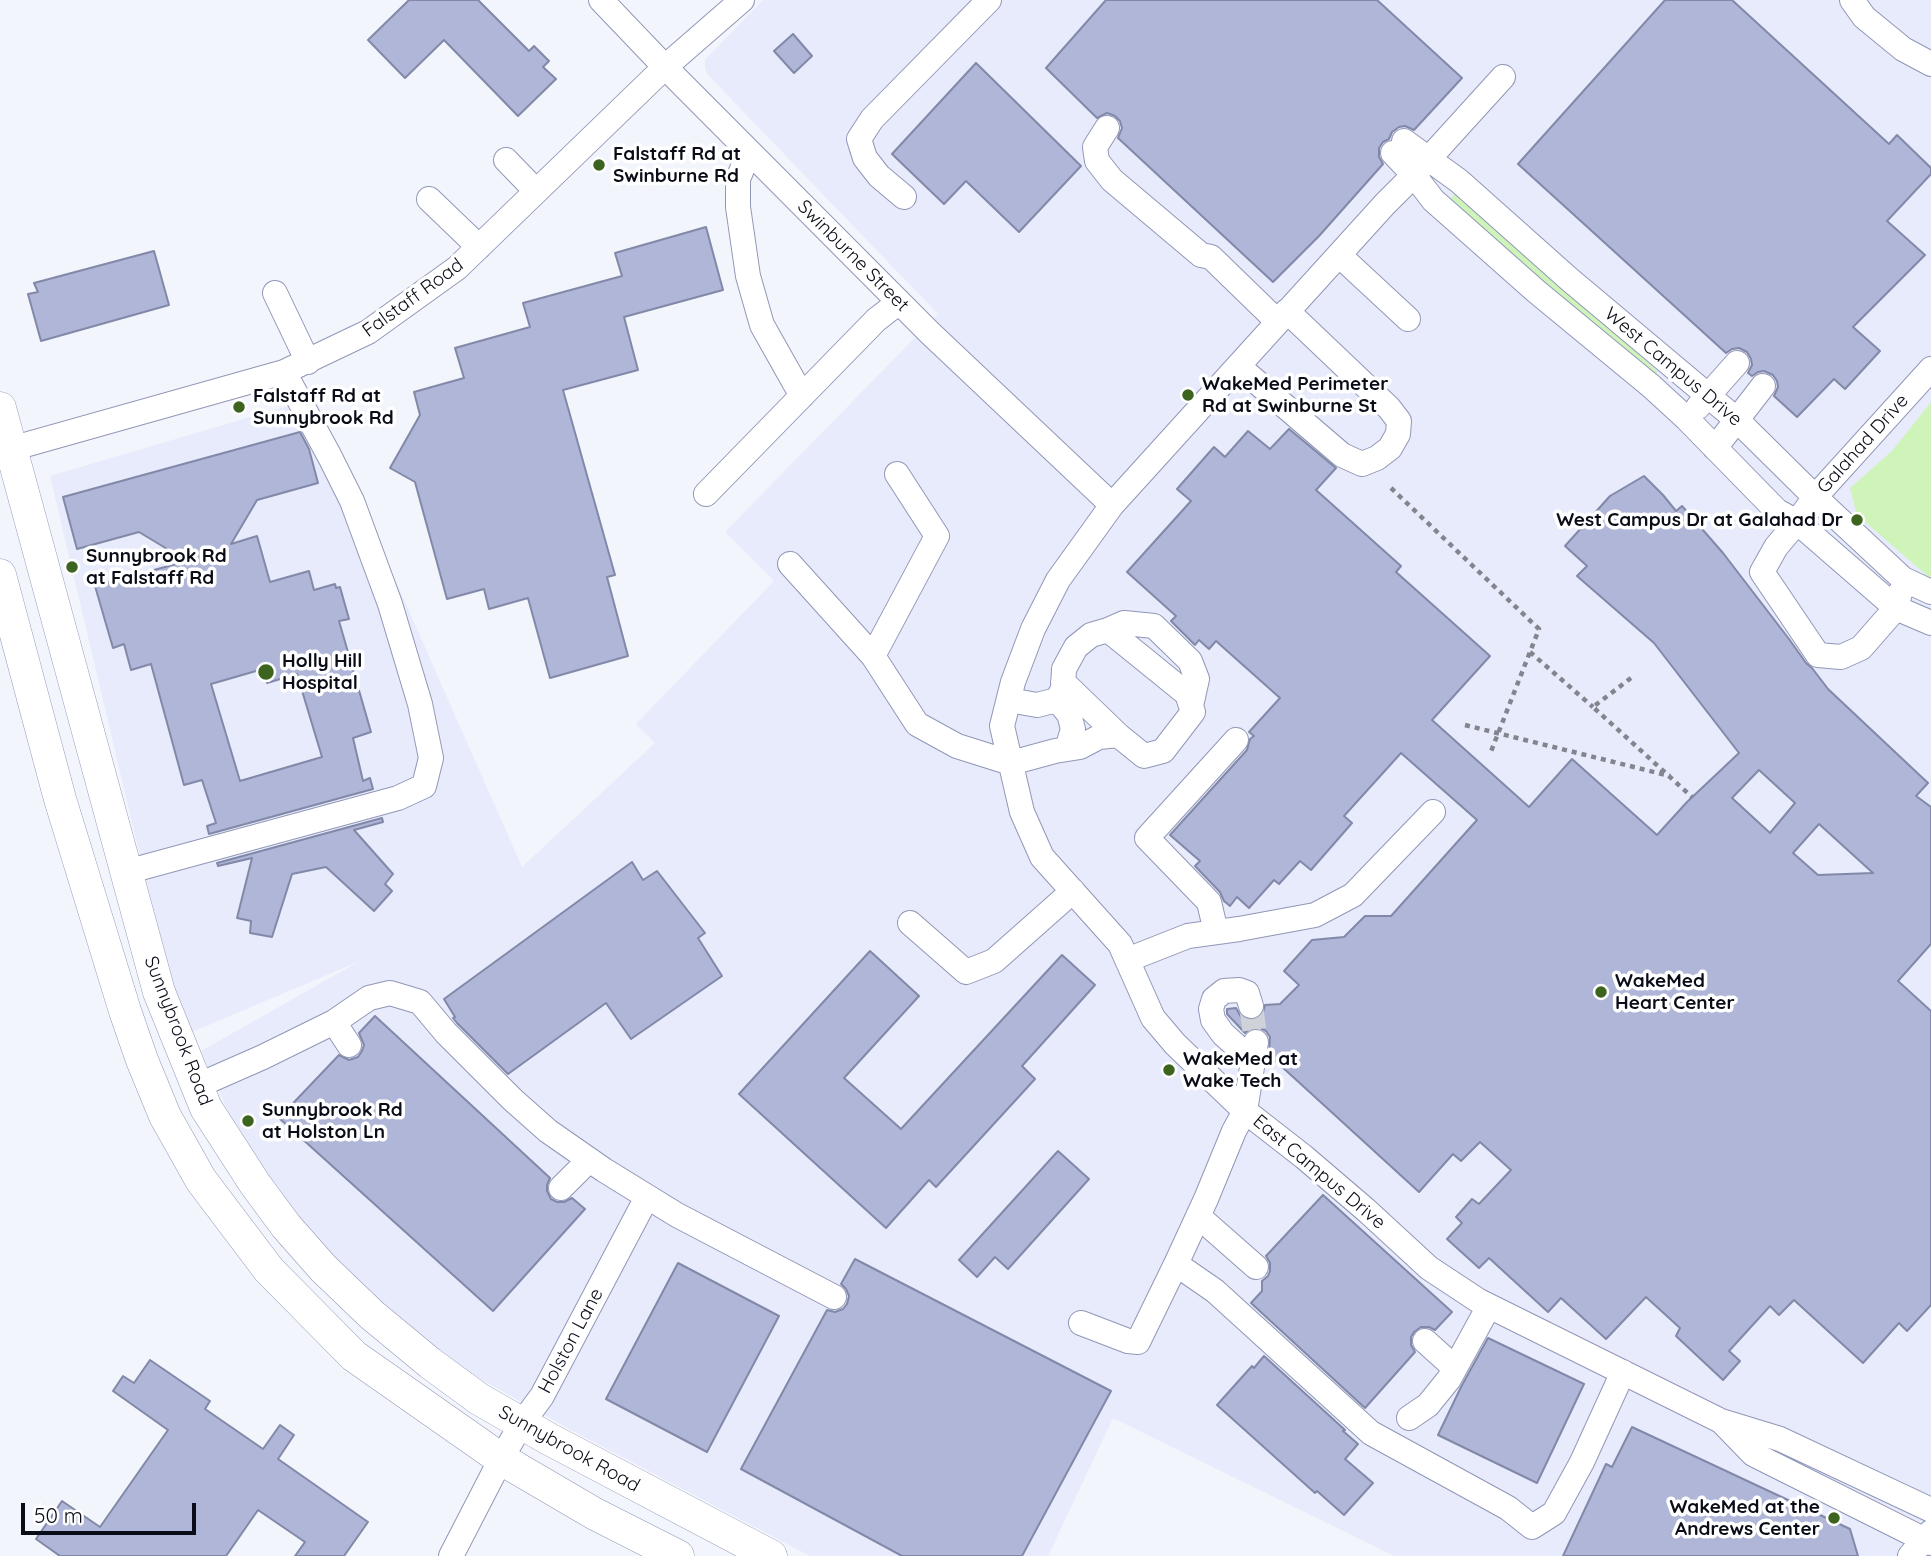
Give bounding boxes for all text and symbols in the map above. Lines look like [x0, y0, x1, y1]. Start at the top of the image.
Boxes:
place label: Falstaff Rd at Swinburne Rd [613, 143, 741, 187]
marker: Falstaff Rd at Swinburne Rd [591, 157, 607, 173]
street label: Swinburne Street [792, 195, 914, 317]
street label: Falstaff Road [358, 254, 468, 342]
street label: West Campus Drive [1600, 303, 1746, 431]
place label: WakeMed Perimeter Rd at Swinburne St [1202, 373, 1388, 417]
place label: Falstaff Rd at Sunnybrook Rd [253, 385, 394, 429]
marker: WakeMed Perimeter Rd at Swinburne St [1180, 387, 1196, 403]
street label: Galahad Drive [1813, 390, 1913, 498]
marker: Falstaff Rd at Sunnybrook Rd [231, 399, 247, 415]
place label: West Campus Dr at Galahad Dr [1556, 509, 1843, 531]
marker: West Campus Dr at Galahad Dr [1849, 512, 1865, 528]
place label: Sunnybrook Rd at Falstaff Rd [86, 545, 227, 589]
marker: Sunnybrook Rd at Falstaff Rd [64, 559, 80, 575]
place label: Holly Hill Hospital [282, 650, 362, 694]
marker: Holly Hill Hospital [256, 662, 276, 682]
street label: Sunnybrook Road [139, 953, 217, 1109]
place label: WakeMed Heart Center [1615, 970, 1735, 1014]
marker: WakeMed Heart Center [1593, 984, 1609, 1000]
place label: WakeMed at Wake Tech [1183, 1048, 1298, 1092]
marker: WakeMed at Wake Tech [1161, 1062, 1177, 1078]
place label: Sunnybrook Rd at Holston Ln [262, 1099, 403, 1143]
street label: East Campus Drive [1248, 1110, 1390, 1234]
marker: Sunnybrook Rd at Holston Ln [240, 1113, 256, 1129]
street label: Holston Lane [534, 1285, 608, 1397]
street label: Sunnybrook Road [494, 1401, 644, 1497]
scale bar [24, 1490, 200, 1534]
place label: WakeMed at the Andrews Center [1670, 1496, 1820, 1540]
text: 50 m [34, 1502, 83, 1528]
marker: WakeMed at the Andrews Center [1826, 1510, 1842, 1526]

